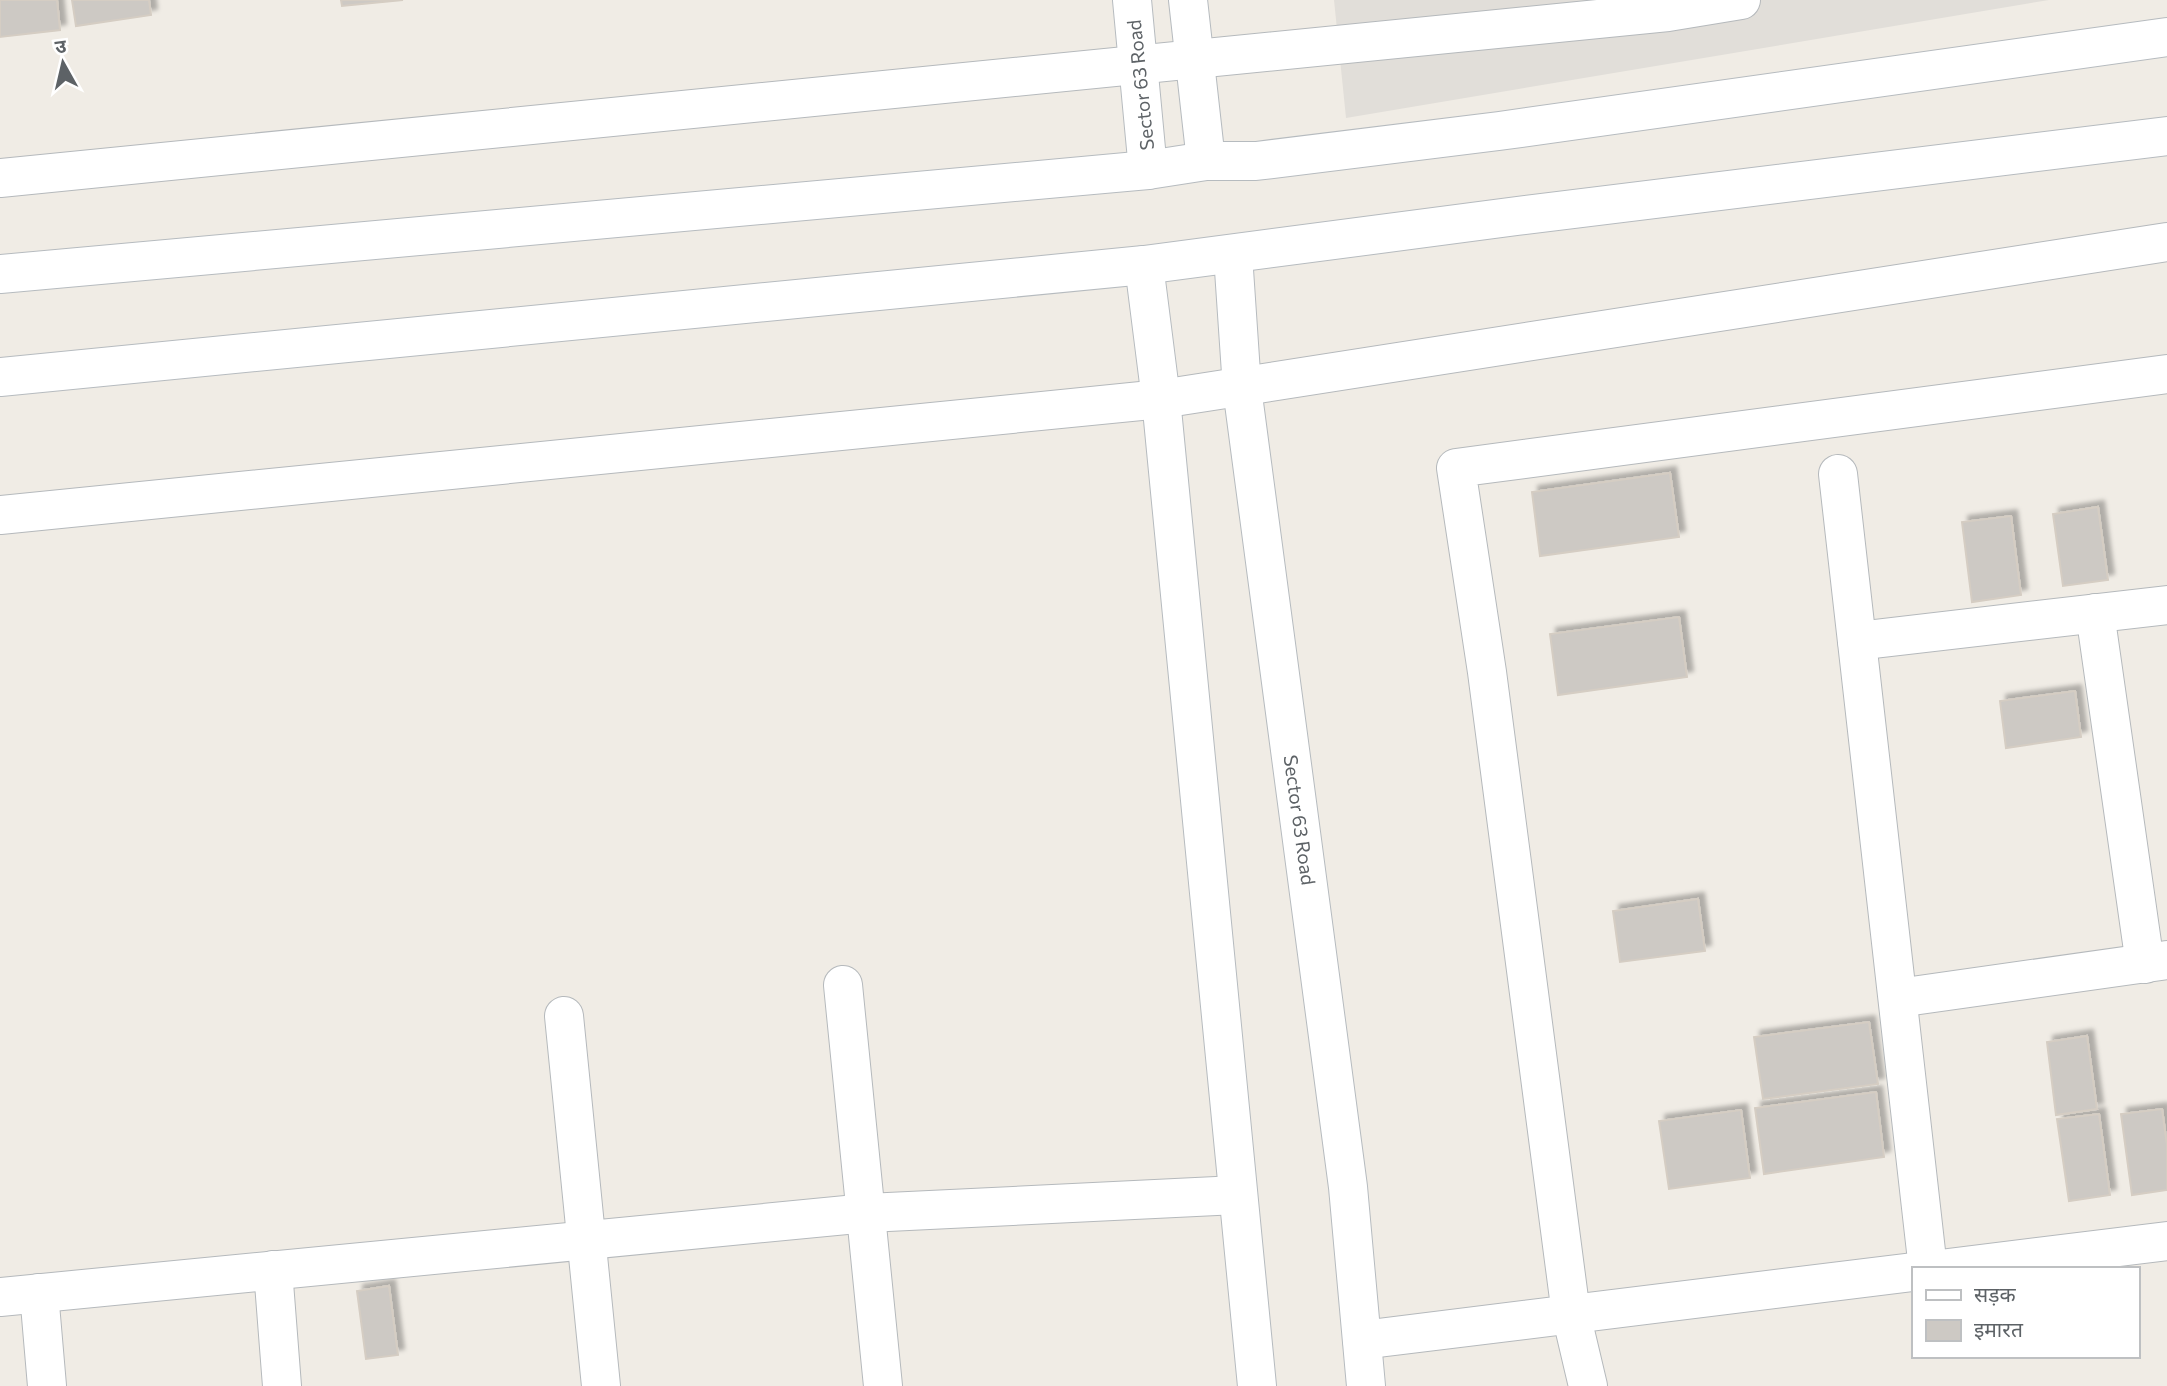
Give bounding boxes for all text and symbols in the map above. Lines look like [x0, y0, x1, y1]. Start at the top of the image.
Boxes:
street label: Sector 63 Road [1122, 19, 1158, 151]
north arrow [28, 28, 98, 98]
text: उ [53, 33, 69, 58]
street label: Sector 63 Road [1279, 753, 1321, 887]
legend [1912, 1267, 2139, 1358]
text: सड़क [1974, 1281, 2016, 1306]
text: इमारत [1974, 1316, 2024, 1341]

